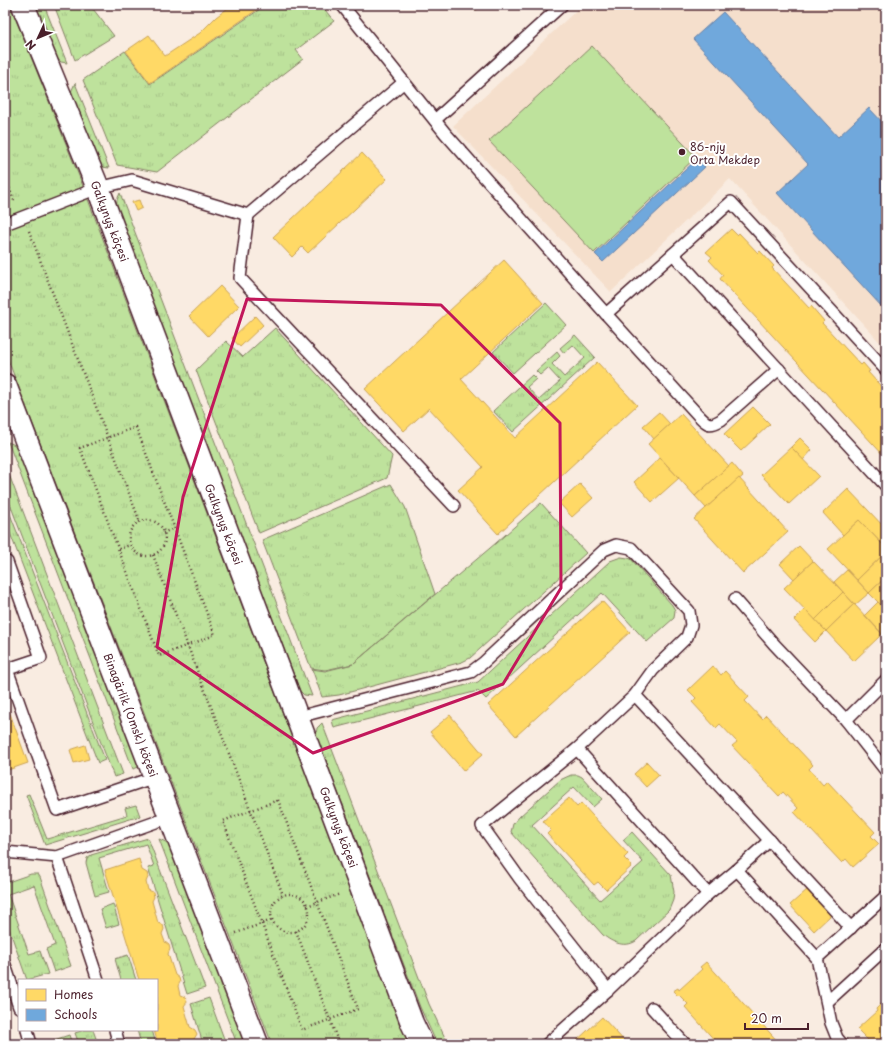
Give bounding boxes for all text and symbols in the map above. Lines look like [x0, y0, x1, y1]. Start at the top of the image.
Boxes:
north arrow [18, 18, 58, 58]
text: N [21, 36, 40, 54]
place label: 86-njy Orta Mekdep [690, 138, 760, 168]
marker: 86-njy Orta Mekdep [677, 147, 687, 157]
street label: Galkynyş köçesi [87, 178, 133, 264]
street label: Galkynyş köçesi [201, 481, 247, 567]
street label: Binagärlik (Omsk) köçesi [100, 651, 162, 779]
street label: Galkynyş köçesi [316, 784, 362, 870]
legend [18, 979, 158, 1031]
text: Homes [54, 985, 93, 1003]
text: Schools [54, 1005, 98, 1023]
scale bar [745, 1005, 808, 1031]
text: 20 m [751, 1009, 782, 1027]

